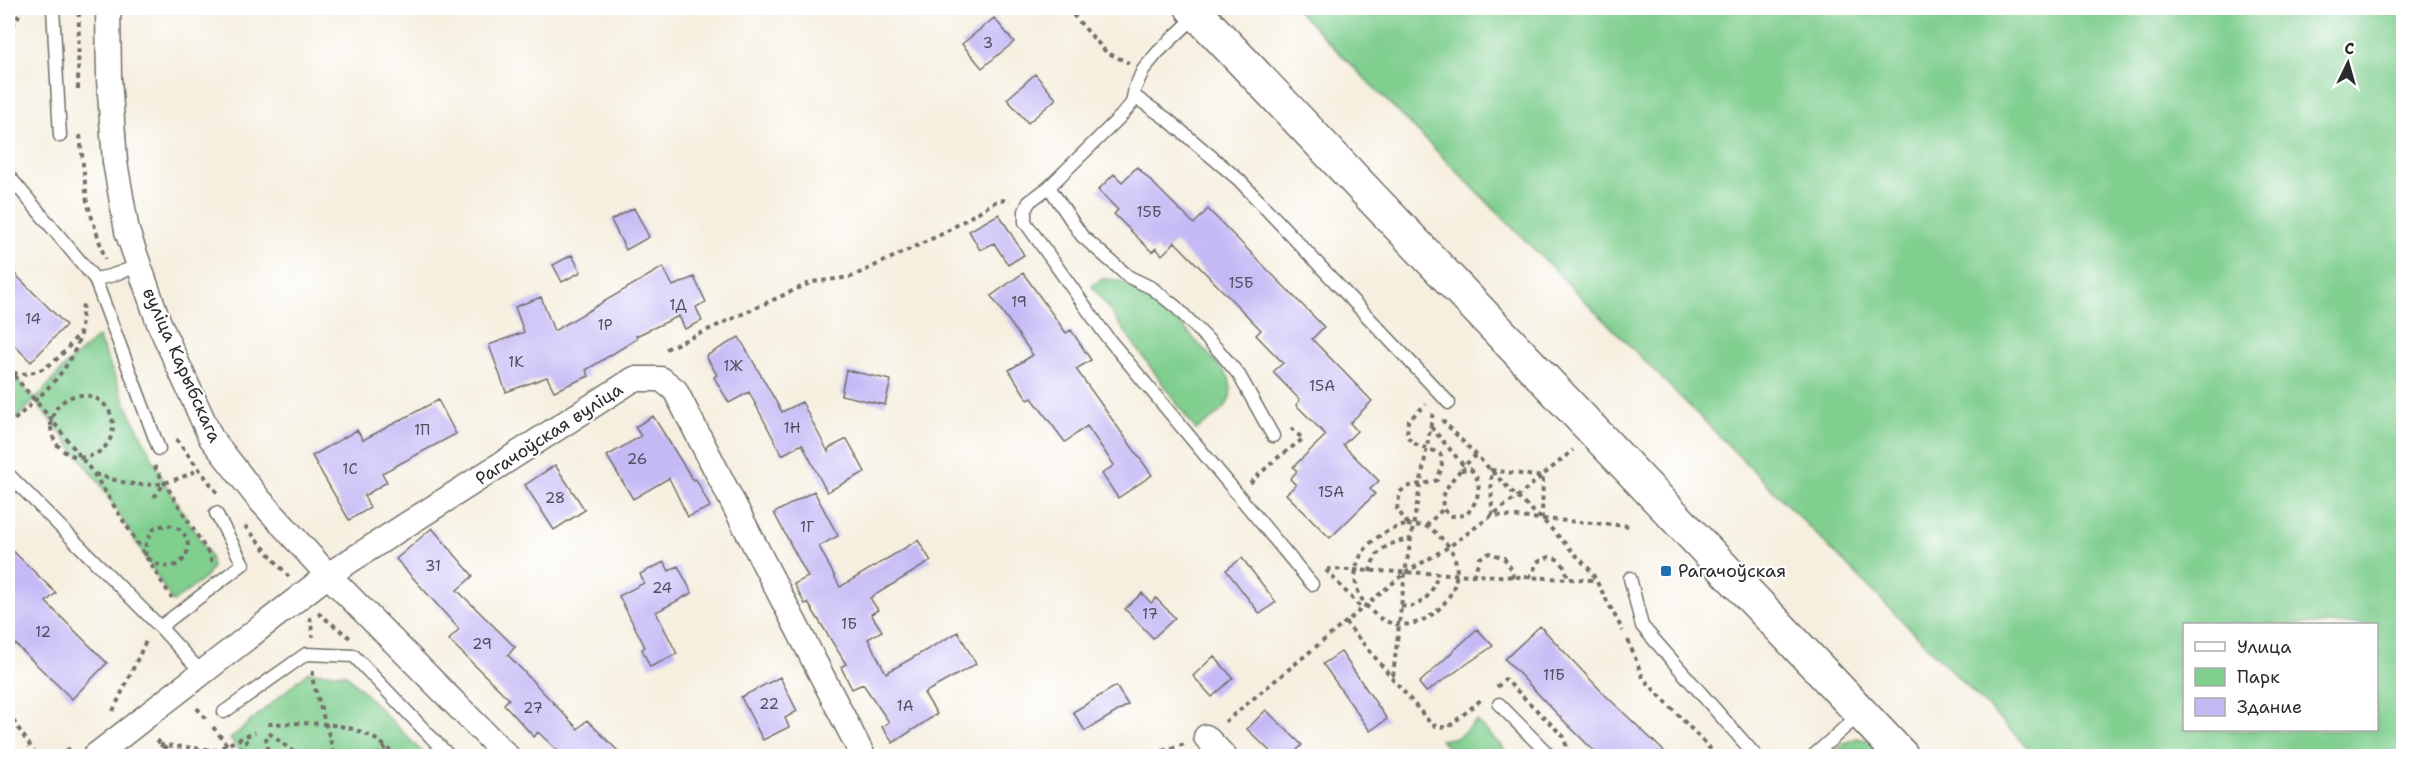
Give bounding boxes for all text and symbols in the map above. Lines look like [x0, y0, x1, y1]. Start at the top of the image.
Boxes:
house number: 3 [983, 33, 993, 53]
north arrow [2318, 33, 2378, 93]
text: С [2343, 38, 2355, 59]
house number: 15Б [1136, 202, 1162, 222]
house number: 15Б [1228, 273, 1254, 293]
street label: вуліца Карыбскага [137, 284, 227, 446]
house number: 19 [1011, 292, 1027, 312]
house number: 1Д [669, 295, 687, 315]
house number: 14 [25, 309, 41, 329]
house number: 1Р [598, 315, 613, 335]
house number: 1К [508, 352, 524, 372]
house number: 1Ж [723, 356, 744, 376]
house number: 15А [1309, 376, 1335, 396]
street label: Рагачоўская вуліца [471, 377, 627, 491]
house number: 1Н [783, 418, 801, 438]
house number: 1П [414, 420, 430, 440]
house number: 26 [627, 449, 647, 469]
house number: 1С [342, 459, 358, 479]
house number: 15А [1318, 482, 1344, 502]
house number: 28 [545, 488, 565, 508]
house number: 1Г [800, 517, 814, 537]
house number: 31 [425, 556, 441, 576]
place label: Рагачоўская [1678, 559, 1786, 583]
marker: Рагачоўская [1659, 564, 1673, 578]
house number: 24 [652, 578, 672, 598]
house number: 17 [1142, 604, 1158, 624]
house number: 1Б [841, 614, 857, 634]
house number: 12 [35, 622, 51, 642]
legend [2183, 623, 2378, 731]
house number: 29 [472, 634, 492, 654]
text: Улица [2237, 635, 2291, 659]
house number: 11Б [1543, 665, 1565, 685]
text: Парк [2237, 665, 2280, 689]
house number: 22 [759, 694, 779, 714]
text: Здание [2237, 695, 2302, 719]
house number: 1А [896, 696, 914, 716]
house number: 27 [523, 698, 543, 718]

